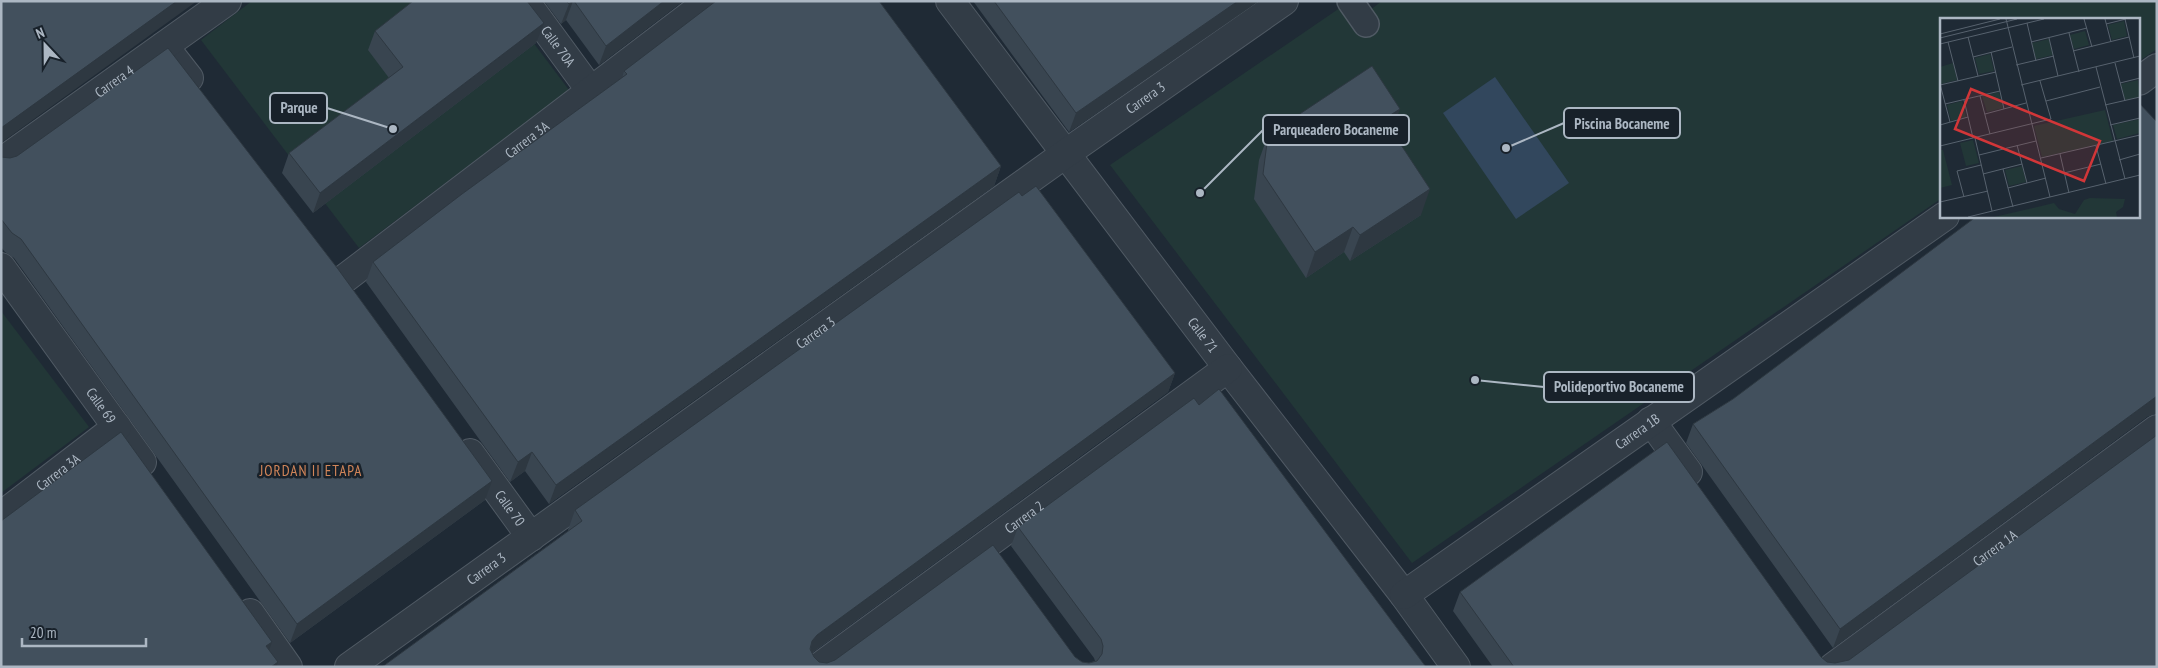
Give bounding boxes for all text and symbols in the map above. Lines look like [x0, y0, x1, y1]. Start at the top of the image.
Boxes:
inset map [1940, 18, 2140, 218]
north arrow [20, 20, 70, 70]
street label: Calle 70A [537, 22, 579, 70]
text: N [33, 23, 47, 43]
street label: Carrera 4 [91, 61, 138, 101]
street label: Carrera 3 [1122, 78, 1169, 118]
callout: Parque [270, 93, 327, 123]
text: Parque [280, 98, 318, 117]
callout: Piscina Bocaneme [1564, 108, 1680, 138]
text: Piscina Bocaneme [1574, 114, 1670, 133]
callout: Parqueadero Bocaneme [1263, 115, 1409, 145]
street label: Carrera 3A [501, 117, 553, 162]
text: Parqueadero Bocaneme [1273, 120, 1399, 139]
street label: Carrera 3 [792, 313, 839, 353]
street label: Calle 71 [1184, 314, 1222, 356]
callout: Polideportivo Bocaneme [1544, 372, 1694, 402]
text: Polideportivo Bocaneme [1554, 377, 1684, 396]
street label: Calle 69 [82, 384, 120, 427]
street label: Carrera 1B [1612, 410, 1663, 453]
street label: Carrera 3A [33, 449, 84, 495]
district label: JORDAN II ETAPA [259, 461, 362, 480]
street label: Calle 70 [491, 487, 529, 529]
street label: Carrera 2 [1001, 497, 1047, 537]
street label: Carrera 1A [1969, 526, 2021, 570]
street label: Carrera 3 [463, 548, 510, 589]
scale bar [22, 616, 146, 648]
text: 20 m [30, 623, 56, 642]

